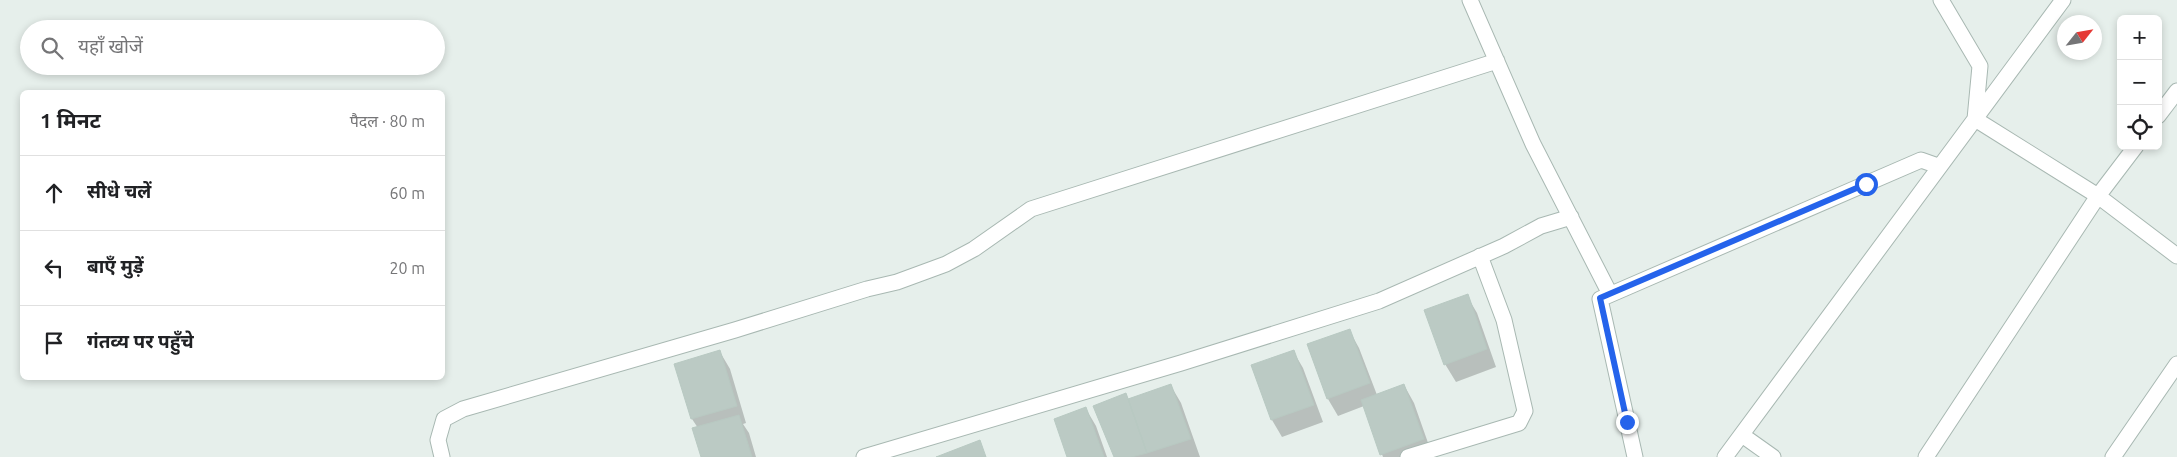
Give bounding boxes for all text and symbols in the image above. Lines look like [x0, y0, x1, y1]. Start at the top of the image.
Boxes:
north arrow [2057, 15, 2102, 60]
map controls [2117, 15, 2162, 150]
button: + [2117, 15, 2162, 60]
search box [20, 20, 445, 75]
icon: search [38, 34, 66, 62]
text: यहाँ खोजें [78, 35, 143, 57]
button: − [2117, 60, 2162, 105]
button: locate [2117, 105, 2162, 150]
text: 1 मिनट [40, 108, 101, 132]
text: पैदल · 80 m [350, 112, 425, 130]
route start [1855, 173, 1878, 196]
icon: ahead [40, 179, 68, 207]
text: सीधे चलें [87, 180, 151, 202]
text: 60 m [389, 184, 425, 202]
icon: left [40, 254, 68, 282]
text: बाएँ मुड़ें [87, 255, 144, 277]
text: 20 m [389, 259, 425, 277]
icon: arrive [40, 329, 68, 357]
text: गंतव्य पर पहुँचे [87, 330, 194, 352]
route end [1616, 411, 1639, 434]

